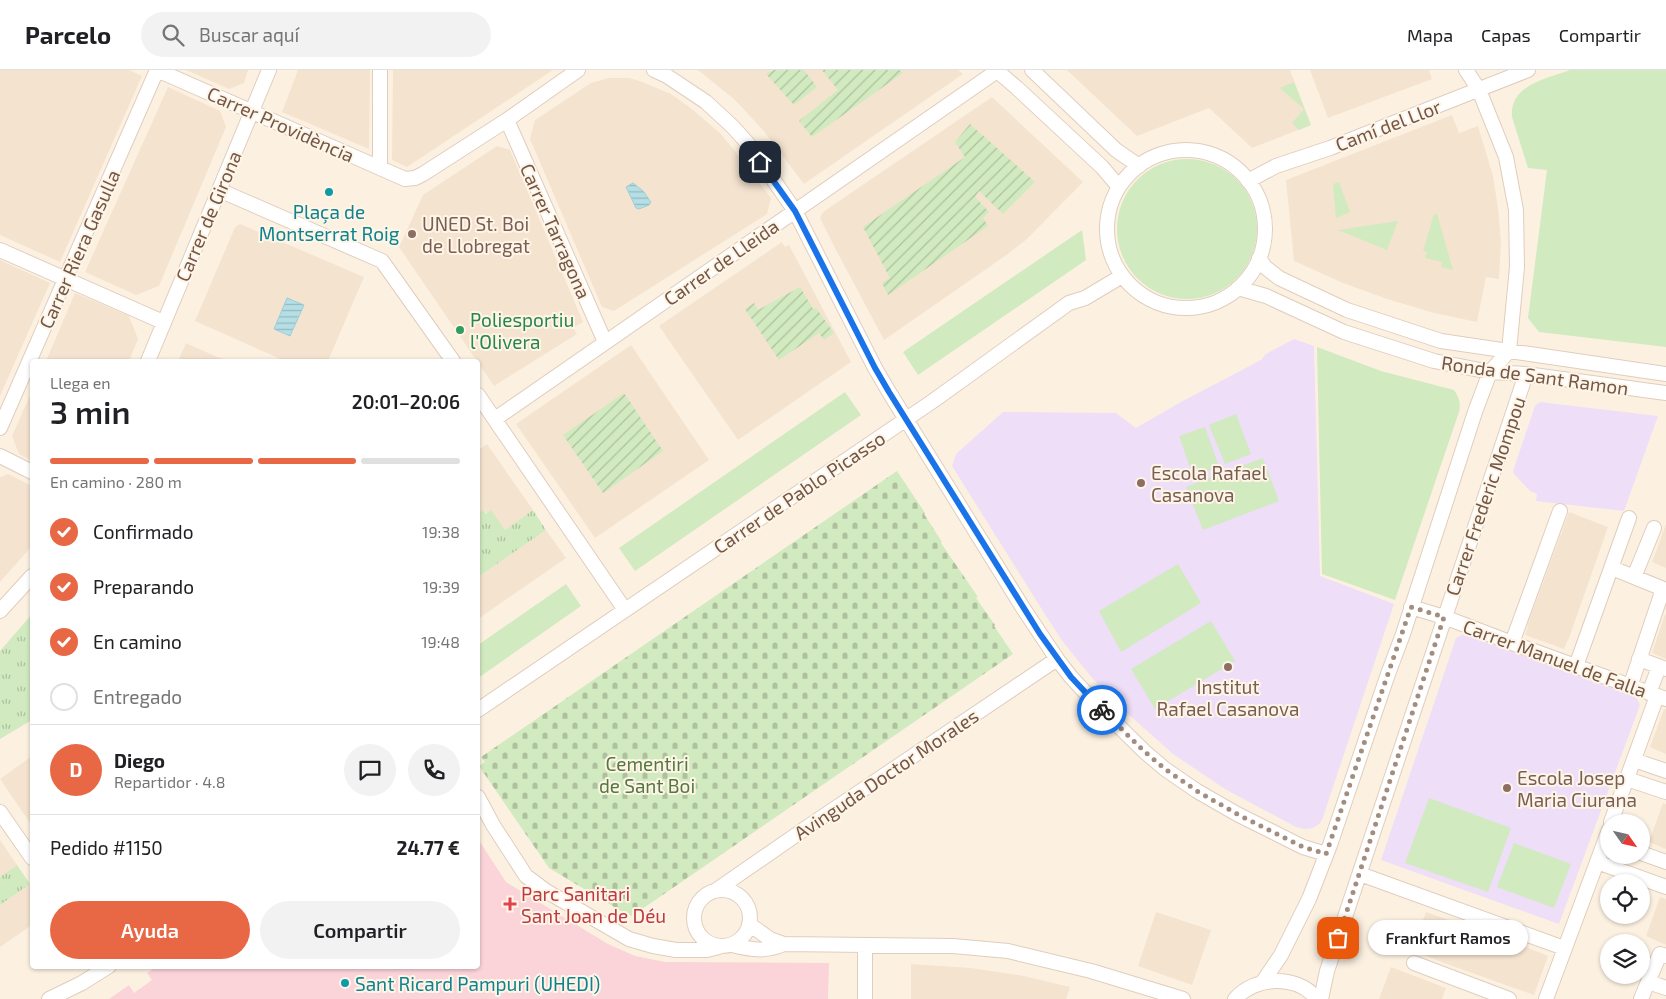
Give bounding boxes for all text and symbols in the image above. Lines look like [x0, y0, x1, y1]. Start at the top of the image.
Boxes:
search box [141, 12, 491, 57]
text: Parcelo [25, 20, 111, 49]
icon: search [159, 21, 187, 49]
text: Buscar aquí [199, 23, 299, 46]
text: Mapa [1407, 24, 1453, 46]
text: Capas [1481, 24, 1531, 46]
text: Compartir [1559, 24, 1641, 46]
street label: Carrer Providència [204, 81, 358, 167]
street label: Camí del Llor [1332, 94, 1444, 156]
pin [739, 141, 781, 183]
street label: Carrer de Girona [170, 147, 246, 285]
icon: home [746, 148, 774, 176]
street label: Carrer Tarragona [516, 160, 596, 302]
street label: Carrer Riera Gasulla [34, 166, 124, 332]
marker: Plaça de Montserrat Roig [323, 186, 335, 198]
place label: Plaça de Montserrat Roig [259, 200, 400, 245]
place label: UNED St. Boi de Llobregat [422, 212, 530, 257]
street label: Carrer de Lleida [659, 214, 783, 310]
marker: UNED St. Boi de Llobregat [406, 228, 418, 240]
place label: Poliesportiu l'Olivera [470, 308, 574, 353]
marker: Poliesportiu l'Olivera [454, 324, 466, 336]
street label: Ronda de Sant Ramon [1440, 350, 1630, 400]
text: Llega en [50, 373, 111, 392]
text: 20:01–20:06 [352, 390, 460, 413]
text: 3 min [50, 392, 131, 430]
street label: Carrer Frederic Mompou [1440, 393, 1530, 599]
street label: Carrer de Pablo Picasso [709, 426, 889, 558]
place label: Escola Rafael Casanova [1151, 461, 1268, 506]
text: En camino · 280 m [50, 472, 182, 491]
marker: Escola Rafael Casanova [1135, 477, 1147, 489]
icon: check [50, 518, 78, 546]
text: Confirmado [93, 520, 194, 543]
text: 19:38 [422, 522, 460, 541]
icon: check [50, 573, 78, 601]
text: Preparando [93, 575, 194, 598]
text: 19:39 [423, 577, 460, 596]
street label: Carrer Manuel de Falla [1460, 614, 1650, 702]
icon: check [50, 628, 78, 656]
text: En camino [93, 630, 182, 653]
text: 19:48 [421, 632, 460, 651]
marker: Institut Rafael Casanova [1222, 661, 1234, 673]
place label: Institut Rafael Casanova [1157, 675, 1299, 720]
text: Entregado [93, 685, 182, 708]
courier [1077, 685, 1127, 735]
icon: bike [1088, 696, 1116, 724]
street label: Avinguda Doctor Morales [789, 704, 983, 844]
button: chat [344, 744, 396, 796]
button: phone [408, 744, 460, 796]
text: Diego [114, 749, 165, 772]
park label: Cementiri de Sant Boi [599, 752, 695, 797]
text: D [70, 758, 82, 781]
place label: Escola Josep Maria Ciurana [1517, 766, 1637, 811]
text: Repartidor · 4.8 [114, 772, 225, 791]
marker: Escola Josep Maria Ciurana [1501, 782, 1513, 794]
north arrow [1600, 814, 1650, 864]
map controls [1600, 814, 1650, 984]
text: Pedido #1150 [50, 836, 163, 859]
text: 24.77 € [396, 836, 460, 859]
button: locate [1600, 874, 1650, 924]
place label: Parc Sanitari Sant Joan de Déu [521, 882, 666, 927]
marker: Parc Sanitari Sant Joan de Déu [503, 897, 517, 911]
button: Ayuda [50, 901, 250, 959]
button: Compartir [260, 901, 460, 959]
pin [1317, 917, 1359, 959]
callout: Frankfurt Ramos [1368, 920, 1528, 956]
icon: bag [1324, 924, 1352, 952]
text: Frankfurt Ramos [1385, 928, 1511, 947]
button: layers [1600, 934, 1650, 984]
place label: Sant Ricard Pampuri (UHEDI) [355, 972, 600, 995]
marker: Sant Ricard Pampuri (UHEDI) [339, 977, 351, 989]

